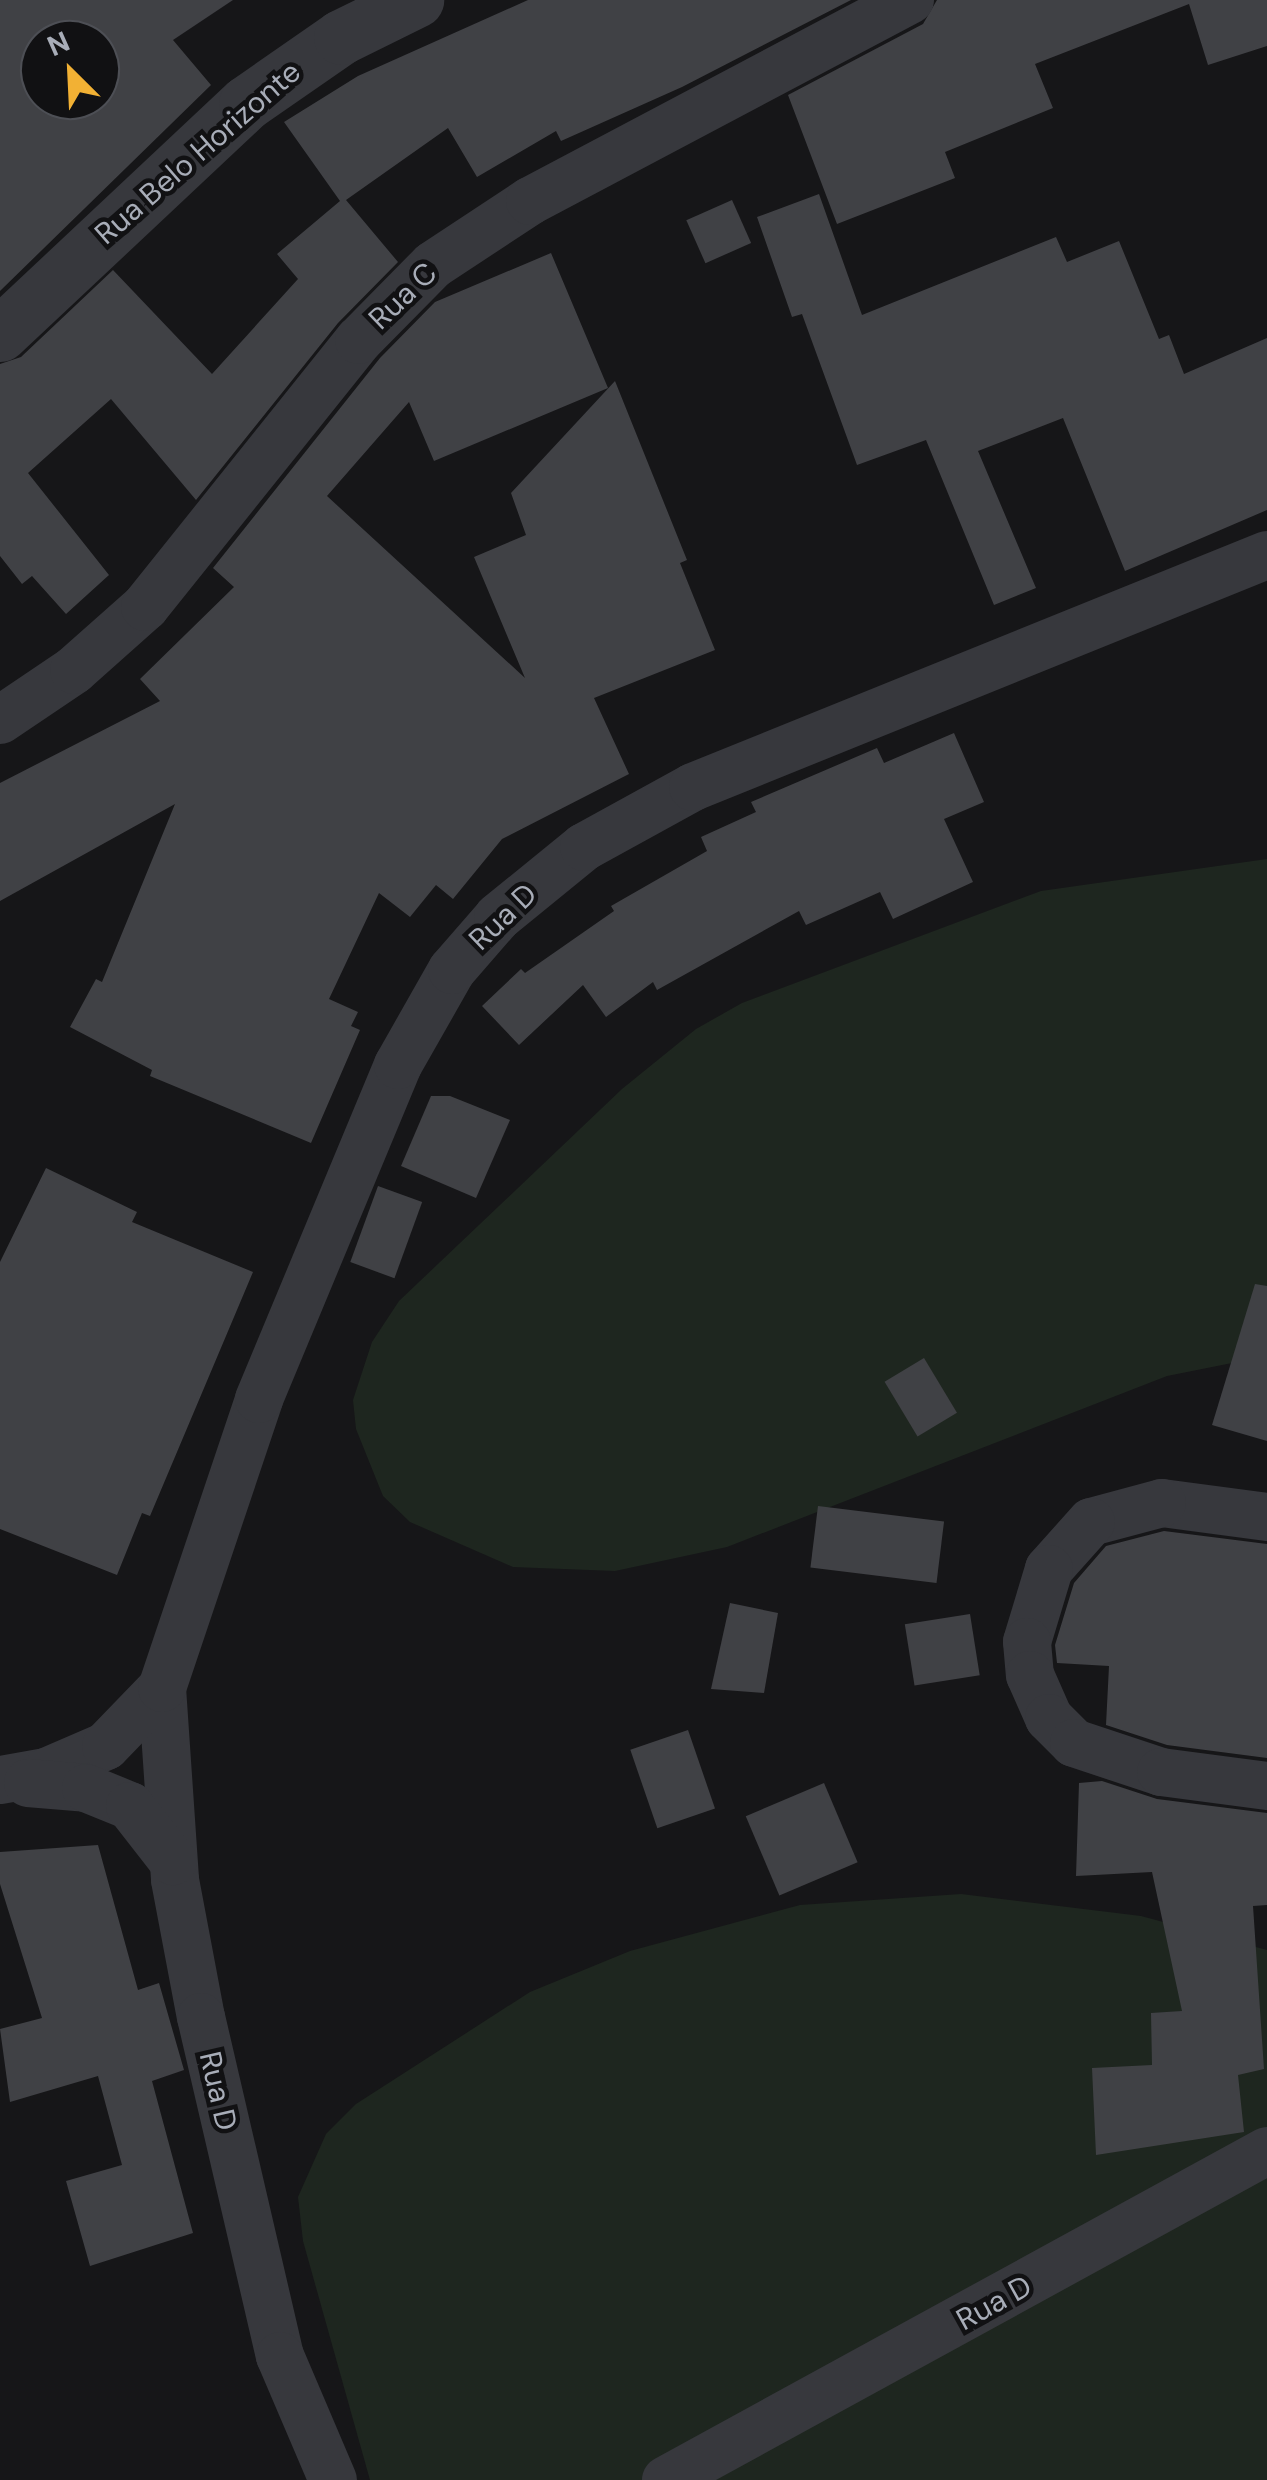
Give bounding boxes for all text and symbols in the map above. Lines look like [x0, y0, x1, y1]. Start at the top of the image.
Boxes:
north arrow [20, 20, 120, 120]
text: N [42, 23, 75, 65]
street label: Rua Belo Horizonte [88, 54, 308, 252]
street label: Rua C [361, 255, 445, 337]
street label: Rua D [462, 876, 544, 958]
street label: Rua D [191, 2048, 245, 2134]
street label: Rua D [950, 2268, 1038, 2338]

